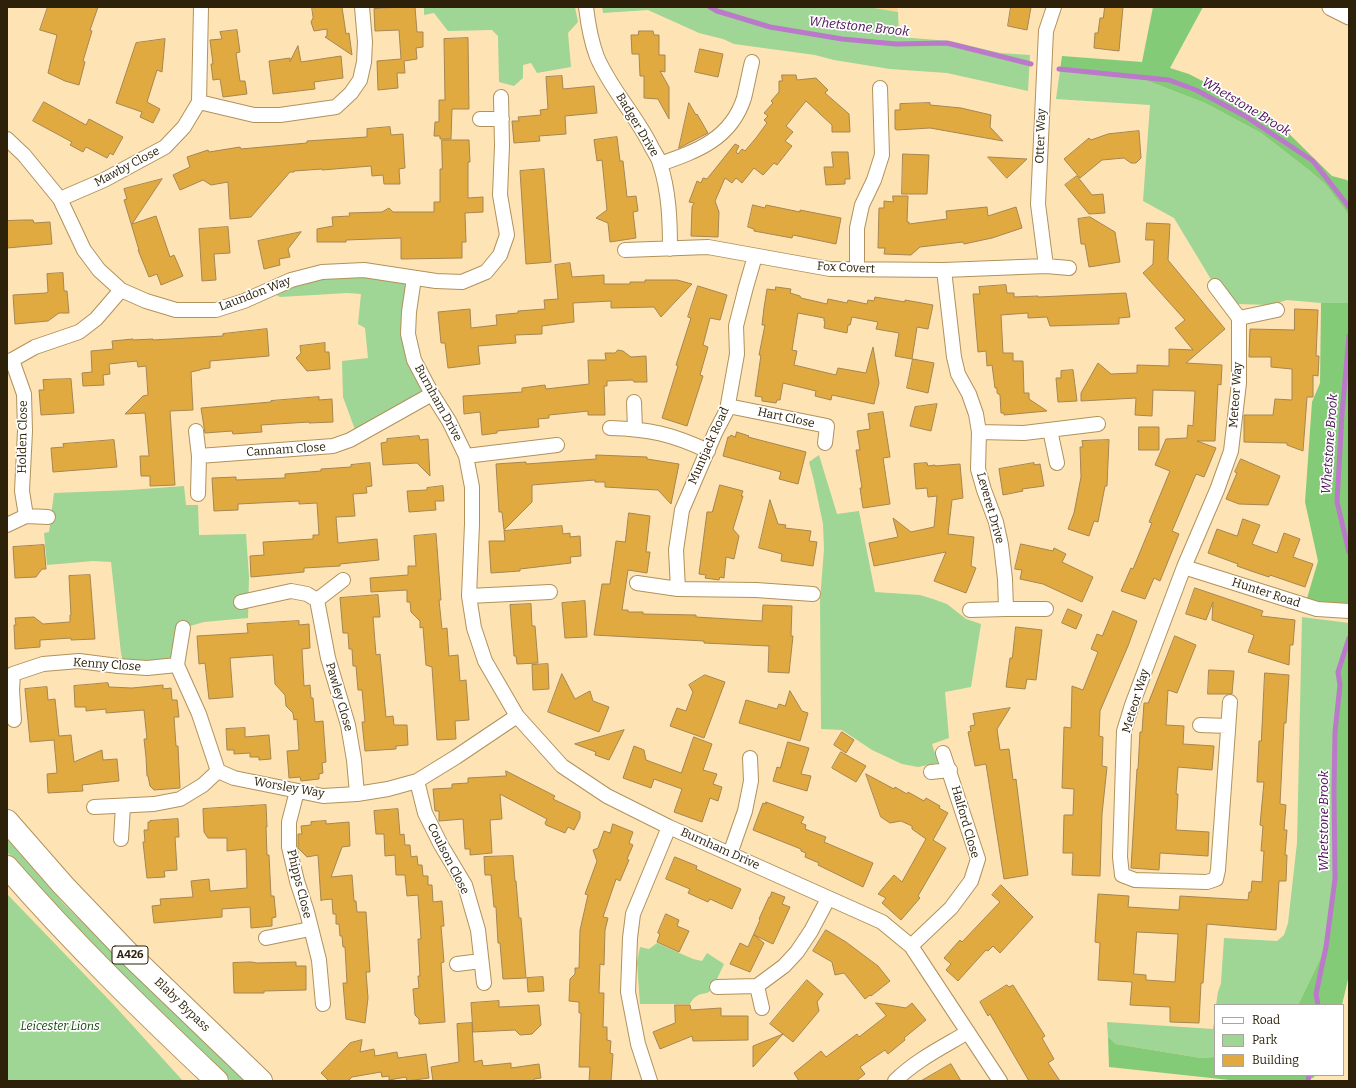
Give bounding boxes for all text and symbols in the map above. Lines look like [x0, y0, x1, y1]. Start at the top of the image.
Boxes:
water label: Whetstone Brook [808, 14, 910, 40]
water label: Whetstone Brook [1199, 74, 1293, 140]
street label: Badger Drive [612, 91, 662, 159]
street label: Otter Way [1033, 108, 1049, 164]
street label: Mawby Close [92, 144, 162, 190]
street label: Fox Covert [817, 259, 875, 277]
street label: Laundon Way [217, 274, 293, 314]
street label: Meteor Way [1227, 361, 1245, 429]
street label: Burnham Drive [411, 362, 465, 444]
water label: Whetstone Brook [1319, 393, 1341, 495]
street label: Holden Close [15, 400, 31, 474]
street label: Muntjack Road [686, 405, 732, 487]
street label: Hart Close [756, 405, 816, 431]
street label: Cannam Close [246, 440, 326, 460]
street label: Leveret Drive [973, 471, 1007, 545]
street label: Hunter Road [1230, 575, 1302, 611]
street label: Kenny Close [72, 655, 142, 675]
street label: Pawley Close [322, 661, 356, 733]
street label: Meteor Way [1119, 667, 1153, 735]
water label: Whetstone Brook [1316, 771, 1332, 871]
street label: Worsley Way [253, 775, 325, 801]
street label: Halford Close [948, 784, 982, 860]
street label: Coulson Close [424, 821, 472, 897]
street label: Burnham Drive [678, 825, 762, 873]
street label: Phipps Close [283, 848, 315, 920]
road number: A426 [112, 946, 148, 964]
street label: Blaby Bypass [151, 975, 213, 1035]
legend [1214, 1004, 1344, 1076]
text: Road [1252, 1013, 1280, 1027]
park label: Leicester Lions [20, 1020, 100, 1034]
text: Park [1252, 1033, 1277, 1047]
text: Building [1252, 1053, 1299, 1067]

